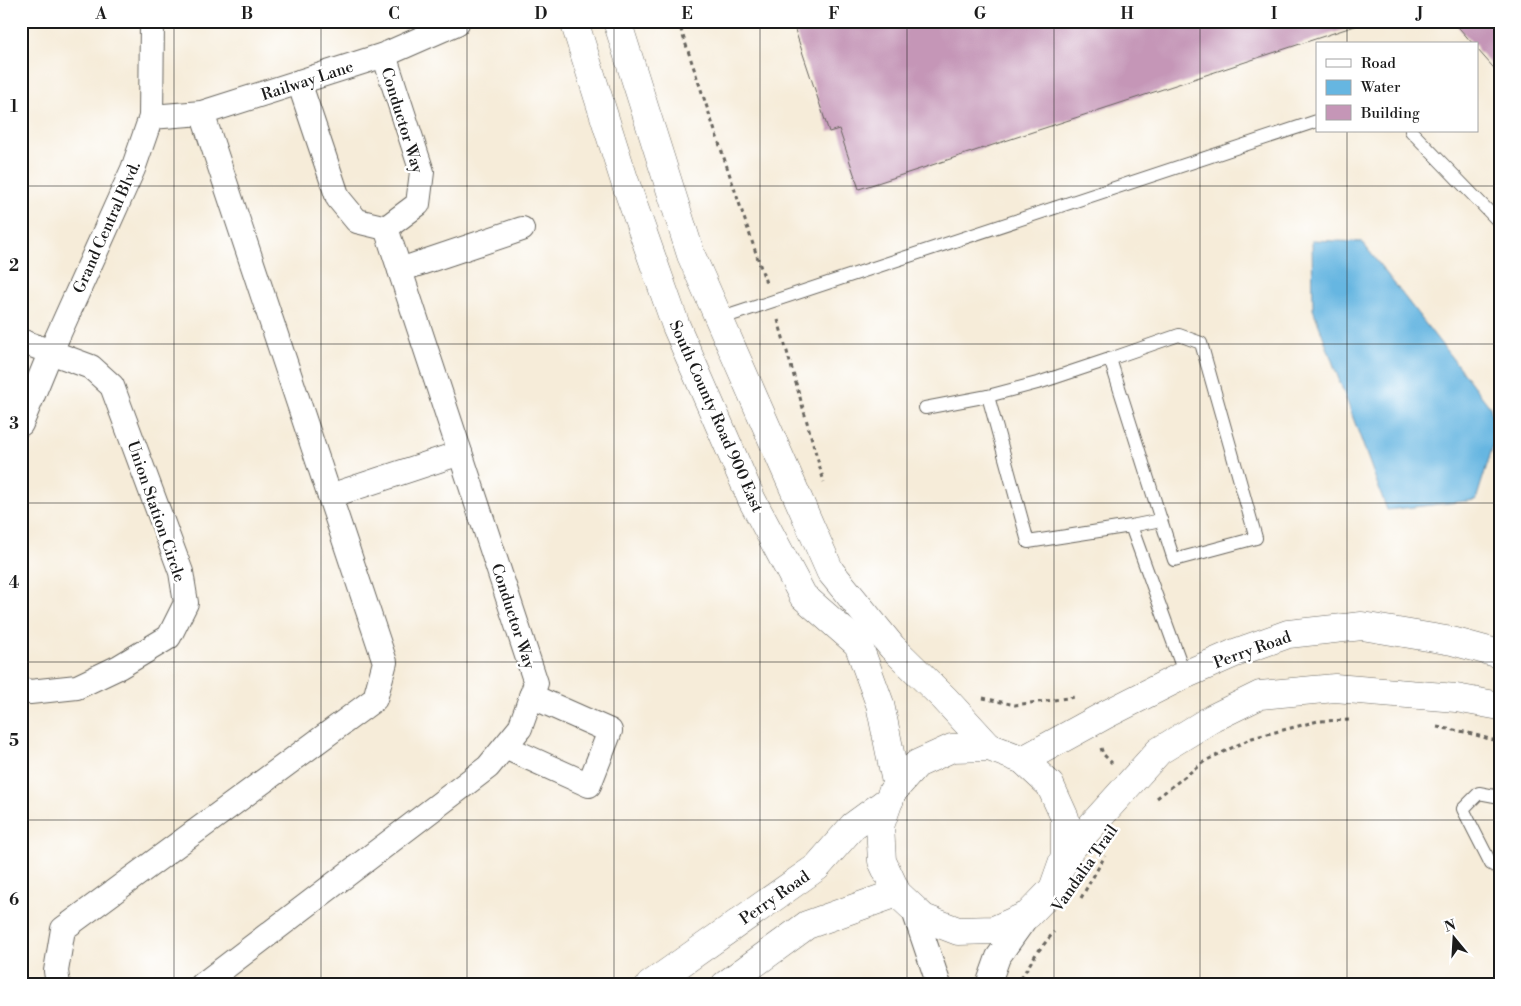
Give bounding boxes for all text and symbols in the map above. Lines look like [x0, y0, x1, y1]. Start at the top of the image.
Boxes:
text: A [94, 4, 107, 24]
text: B [241, 4, 253, 24]
text: C [388, 4, 400, 24]
text: D [535, 4, 548, 24]
text: E [681, 4, 693, 24]
text: F [828, 4, 840, 24]
text: G [974, 4, 987, 24]
text: H [1120, 4, 1134, 24]
text: I [1271, 4, 1277, 24]
text: J [1415, 4, 1423, 24]
legend [1316, 42, 1478, 132]
text: Road [1361, 54, 1396, 73]
street label: Railway Lane [259, 57, 356, 105]
street label: Conductor Way [376, 65, 428, 176]
text: Water [1360, 78, 1401, 97]
text: 1 [10, 97, 18, 117]
text: Building [1360, 104, 1420, 123]
street label: Grand Central Blvd. [69, 158, 145, 297]
text: 2 [9, 256, 19, 276]
street label: South County Road 900 East [665, 317, 768, 516]
text: 3 [9, 414, 19, 434]
street label: Union Station Circle [123, 438, 190, 584]
street label: Conductor Way [487, 561, 540, 672]
text: 4 [9, 573, 20, 593]
street label: Perry Road [1211, 627, 1294, 673]
text: 5 [9, 731, 19, 751]
street label: Vandalia Trail [1047, 821, 1122, 917]
street label: Perry Road [736, 866, 813, 929]
text: 6 [9, 890, 19, 910]
north arrow [1428, 914, 1478, 964]
text: N [1442, 916, 1458, 937]

